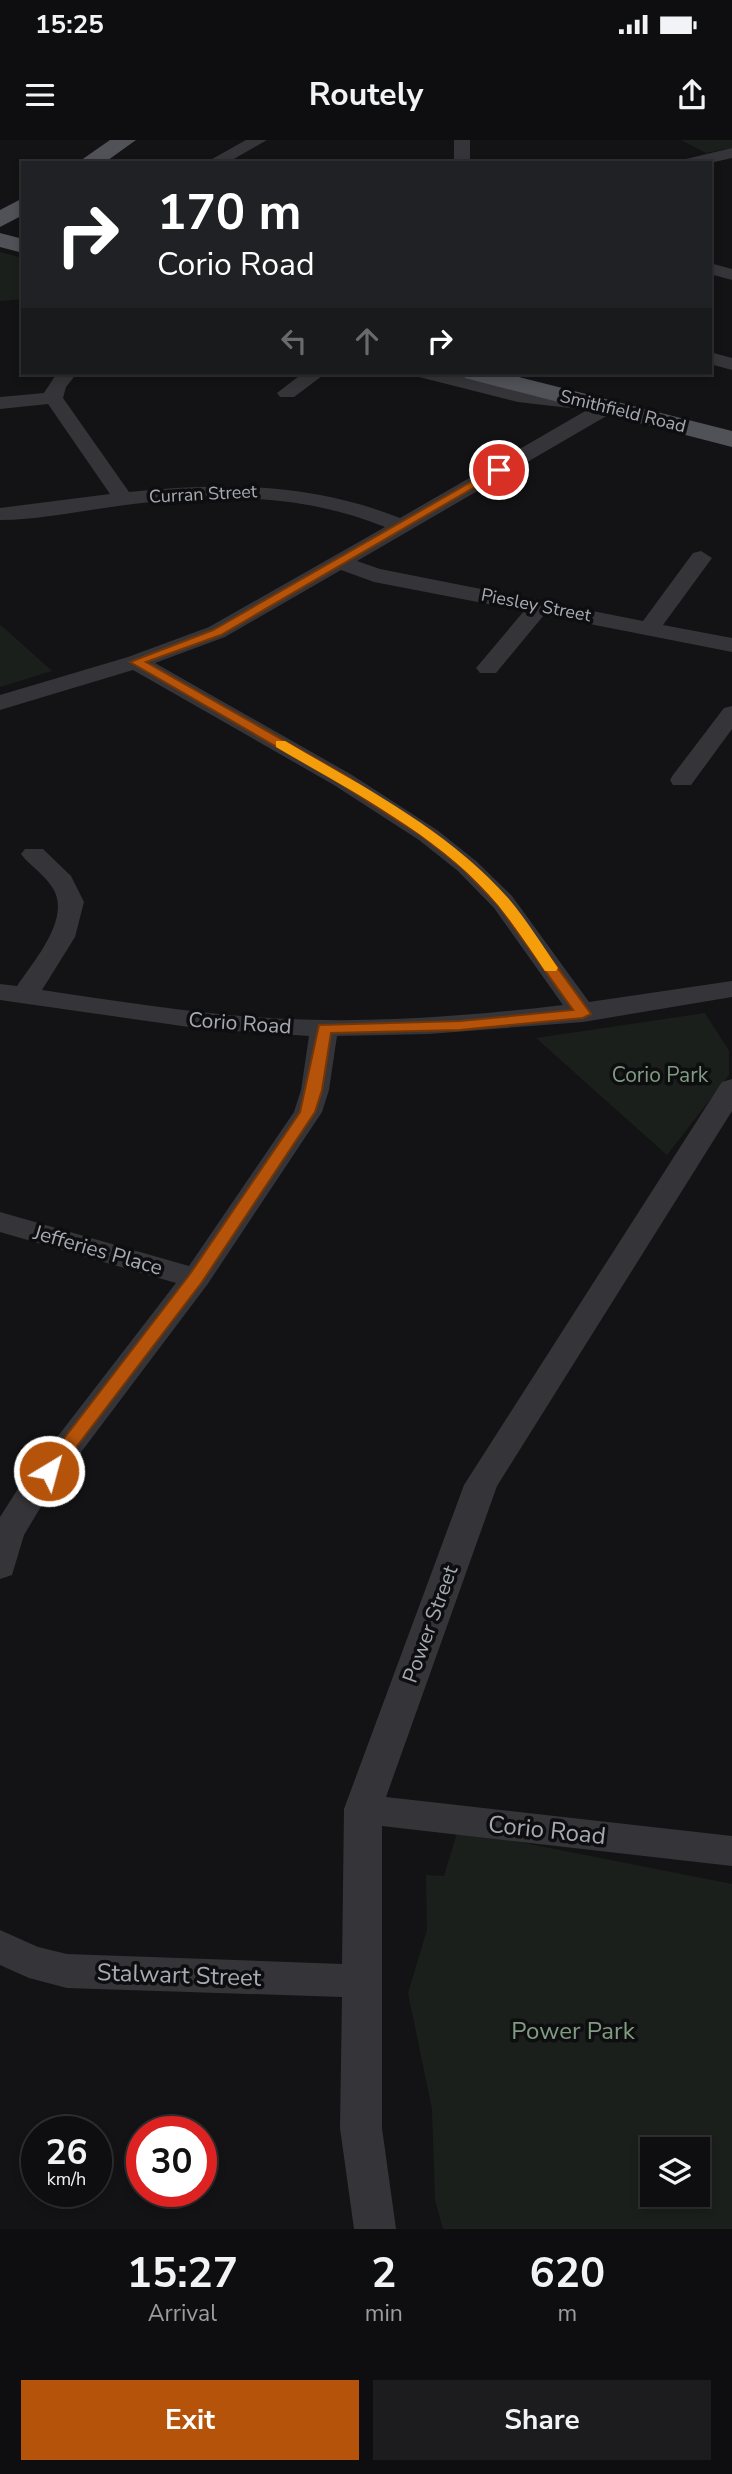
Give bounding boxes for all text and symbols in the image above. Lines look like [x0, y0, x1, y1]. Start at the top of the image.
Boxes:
text: 15:25 [35, 7, 104, 42]
text: Routely [309, 73, 423, 116]
icon: menu [21, 76, 59, 114]
icon: share [673, 76, 711, 114]
text: 170 m [157, 179, 301, 246]
icon: right [42, 189, 133, 280]
text: Corio Road [157, 243, 315, 286]
icon: left [275, 322, 313, 360]
icon: ahead [348, 322, 386, 360]
icon: right [421, 322, 459, 360]
street label: Smithfield Road [557, 384, 689, 438]
pin [469, 440, 529, 500]
icon: arrive [480, 451, 518, 489]
street label: Curran Street [148, 479, 258, 509]
street label: Piesley Street [479, 583, 594, 628]
street label: Corio Road [187, 1005, 293, 1041]
park label: Corio Park [612, 1061, 709, 1089]
street label: Jefferies Place [29, 1218, 166, 1282]
position arrow [12, 1434, 86, 1508]
street label: Power Street [396, 1561, 464, 1687]
street label: Corio Road [487, 1808, 607, 1852]
street label: Stalwart Street [96, 1956, 262, 1994]
park label: Power Park [511, 2015, 636, 2047]
speed limit sign: 30 [126, 2116, 217, 2207]
text: 26 [45, 2129, 88, 2176]
map controls [640, 2137, 710, 2207]
button: layers [640, 2137, 710, 2207]
text: km/h [47, 2167, 86, 2191]
text: 15:27 [127, 2245, 238, 2302]
text: 2 [371, 2245, 396, 2302]
text: 620 [530, 2245, 605, 2302]
text: Arrival [148, 2298, 217, 2329]
text: min [365, 2298, 403, 2329]
text: m [558, 2298, 577, 2329]
button: Exit [21, 2380, 359, 2460]
button: Share [373, 2380, 711, 2460]

